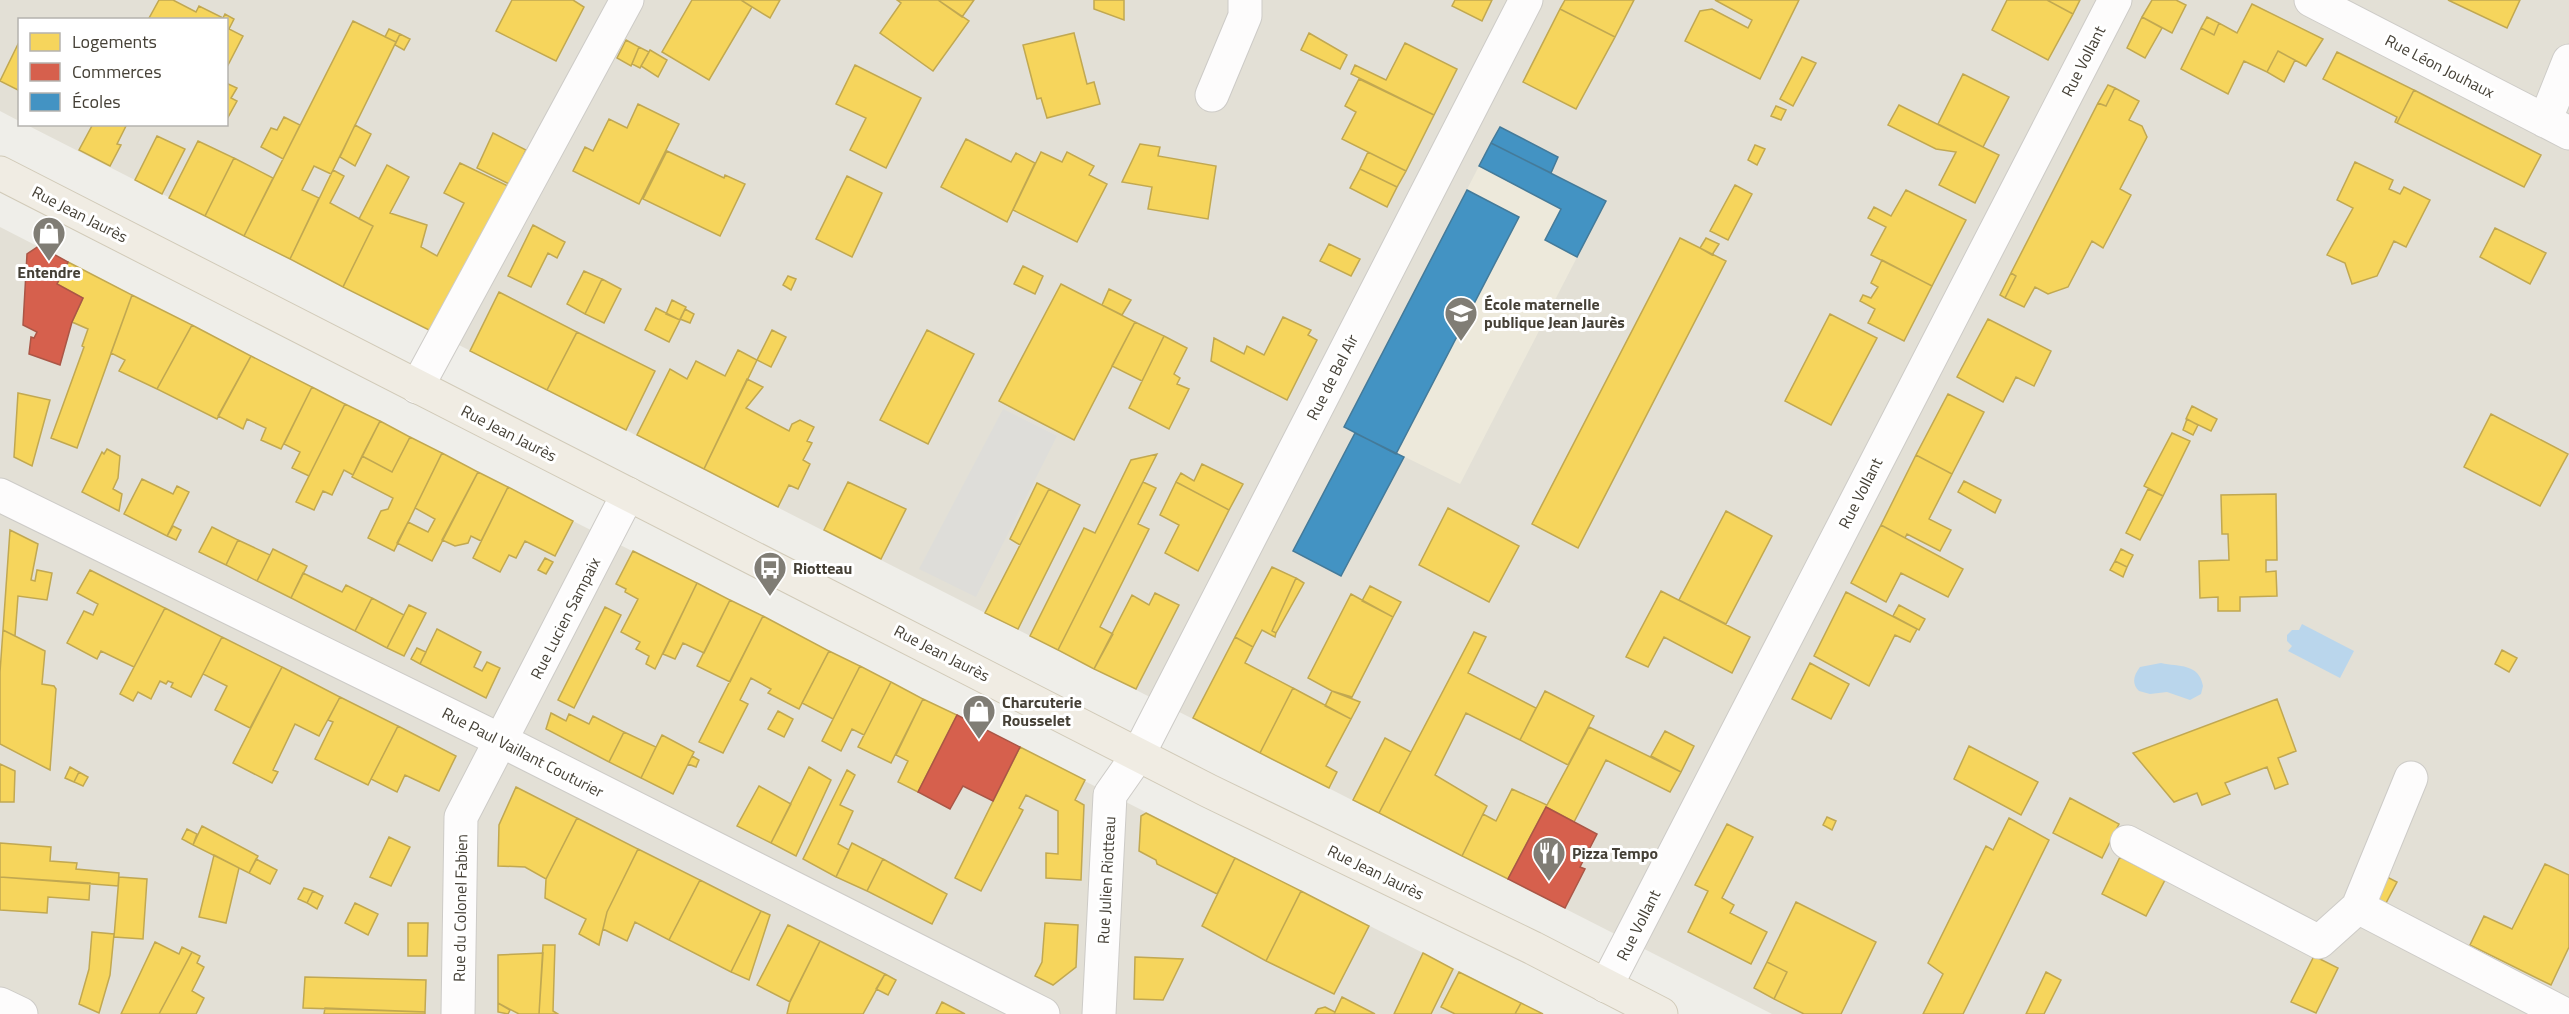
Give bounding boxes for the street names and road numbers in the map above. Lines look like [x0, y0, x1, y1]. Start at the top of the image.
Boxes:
street label: Rue Vollant [2055, 21, 2111, 101]
street label: Rue Léon Jouhaux [2381, 28, 2499, 104]
street label: Rue Jean Jaurès [28, 180, 132, 248]
street label: Rue de Bel Air [1300, 329, 1364, 424]
street label: Rue Jean Jaurès [457, 399, 561, 467]
street label: Rue Vollant [1832, 453, 1888, 533]
street label: Rue Lucien Sampaix [524, 553, 606, 683]
street label: Rue Jean Jaurès [890, 619, 994, 687]
street label: Rue Paul Vaillant Couturier [438, 701, 609, 803]
street label: Rue Julien Riotteau [1091, 815, 1121, 945]
street label: Rue du Colonel Fabien [447, 834, 473, 982]
street label: Rue Jean Jaurès [1324, 838, 1428, 906]
street label: Rue Vollant [1610, 885, 1666, 965]

